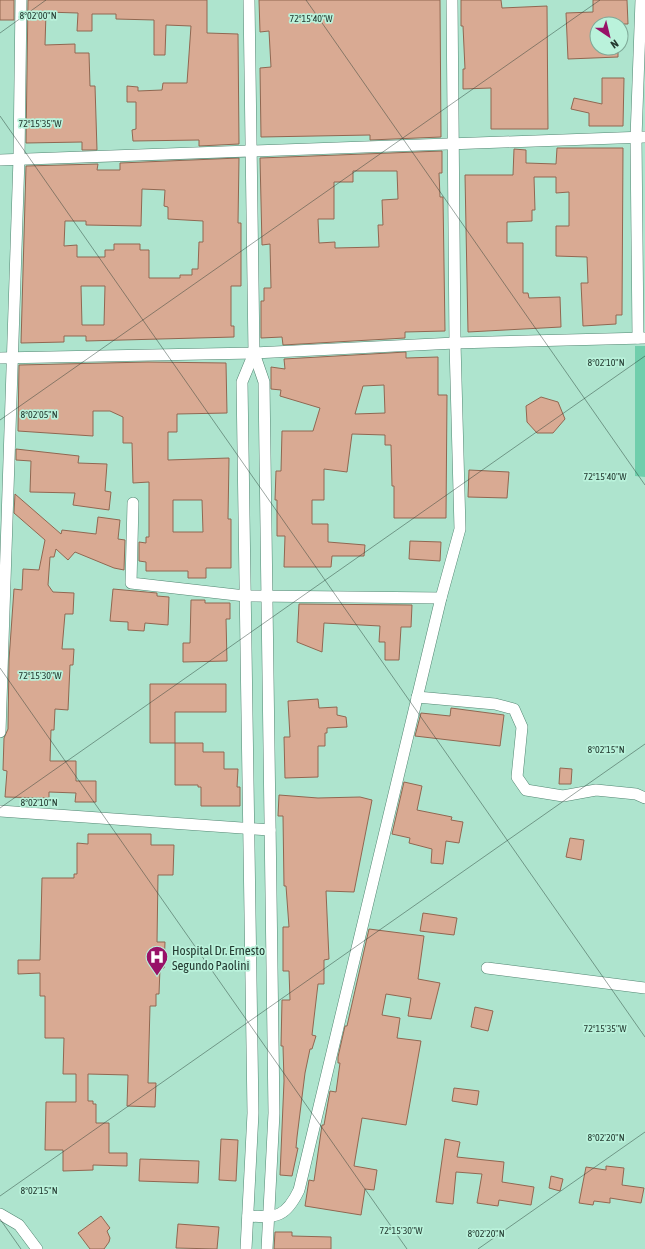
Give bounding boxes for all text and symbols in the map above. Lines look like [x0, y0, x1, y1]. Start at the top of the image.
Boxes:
text: 8°02'00"N [19, 10, 57, 21]
text: 72°15'40"W [289, 13, 333, 24]
north arrow [589, 16, 629, 56]
text: N [609, 37, 621, 51]
text: 72°15'35"W [18, 118, 62, 129]
text: 8°02'10"N [587, 357, 625, 368]
text: 8°02'05"N [20, 409, 58, 420]
text: 72°15'40"W [583, 471, 627, 482]
text: 72°15'30"W [18, 670, 62, 681]
text: 8°02'15"N [587, 744, 625, 755]
text: 8°02'10"N [20, 797, 58, 808]
place label: Hospital Dr. Ernesto Segundo Paolini [172, 943, 265, 973]
hospital icon: Hospital Dr. Ernesto Segundo Paolini [144, 944, 170, 977]
text: 72°15'35"W [583, 1023, 627, 1034]
text: 8°02'20"N [587, 1132, 625, 1143]
text: 8°02'15"N [20, 1185, 58, 1196]
text: 72°15'30"W [379, 1225, 423, 1236]
text: 8°02'20"N [467, 1228, 505, 1239]

